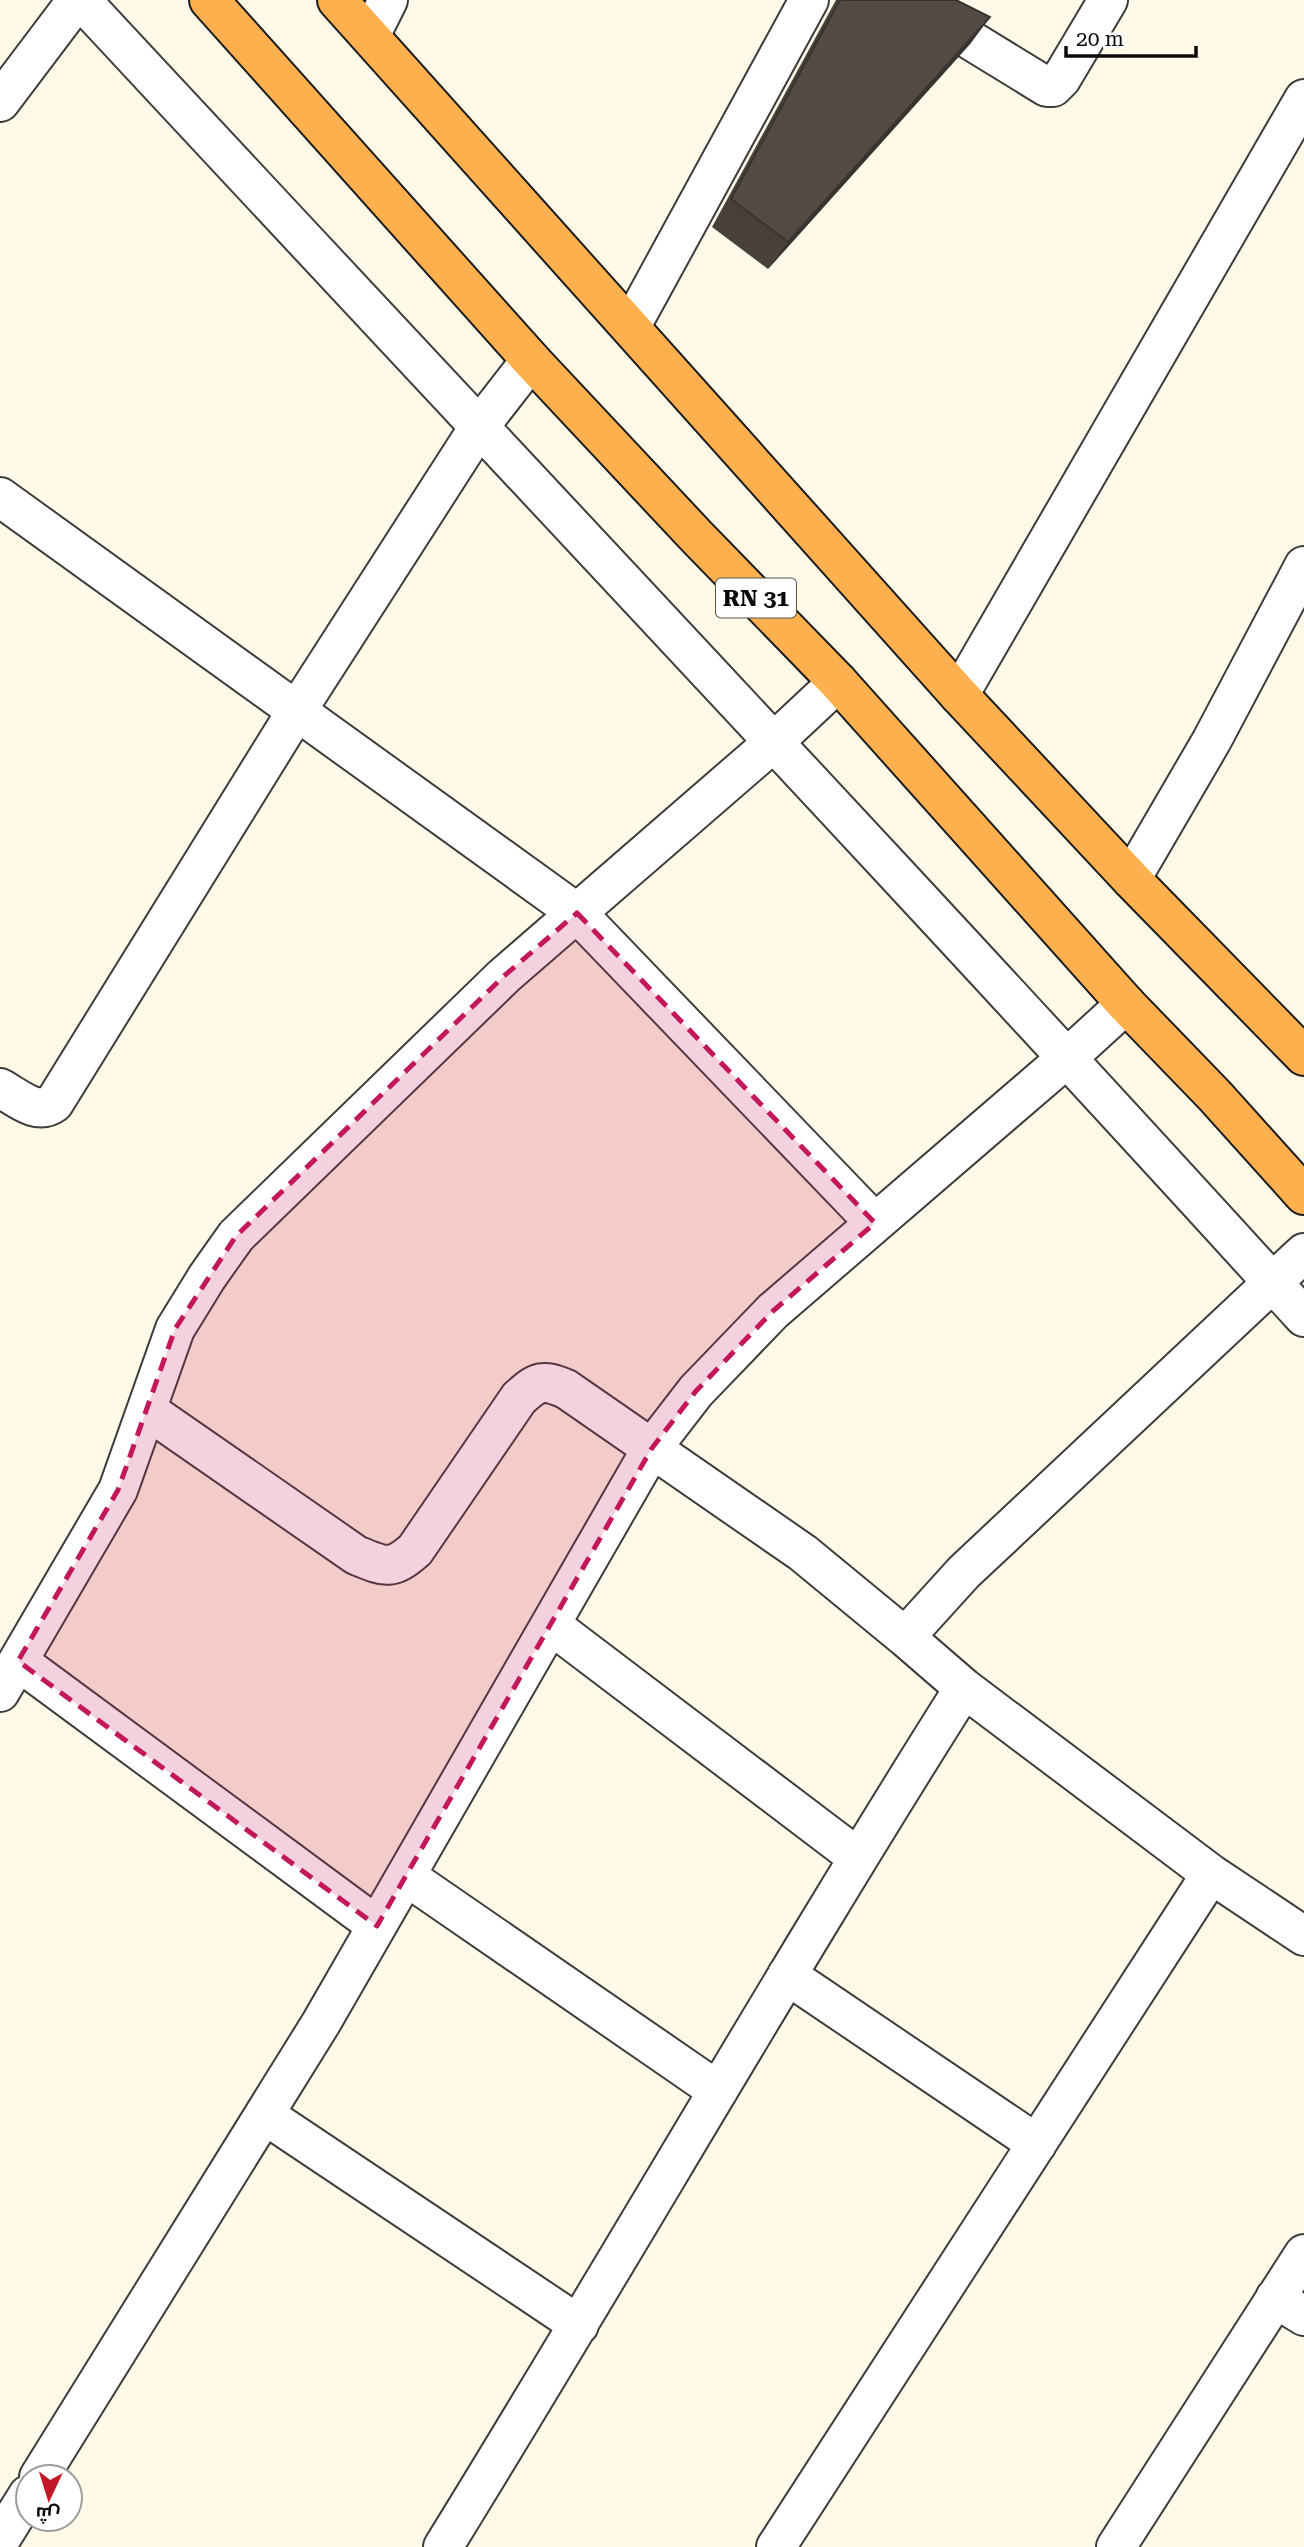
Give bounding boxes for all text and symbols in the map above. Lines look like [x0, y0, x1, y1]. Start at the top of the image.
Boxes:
scale bar [1066, 14, 1196, 58]
text: 20 m [1076, 27, 1124, 51]
road number: RN 31 [716, 578, 796, 618]
north arrow [14, 2463, 84, 2533]
text: ش [35, 2502, 61, 2527]

